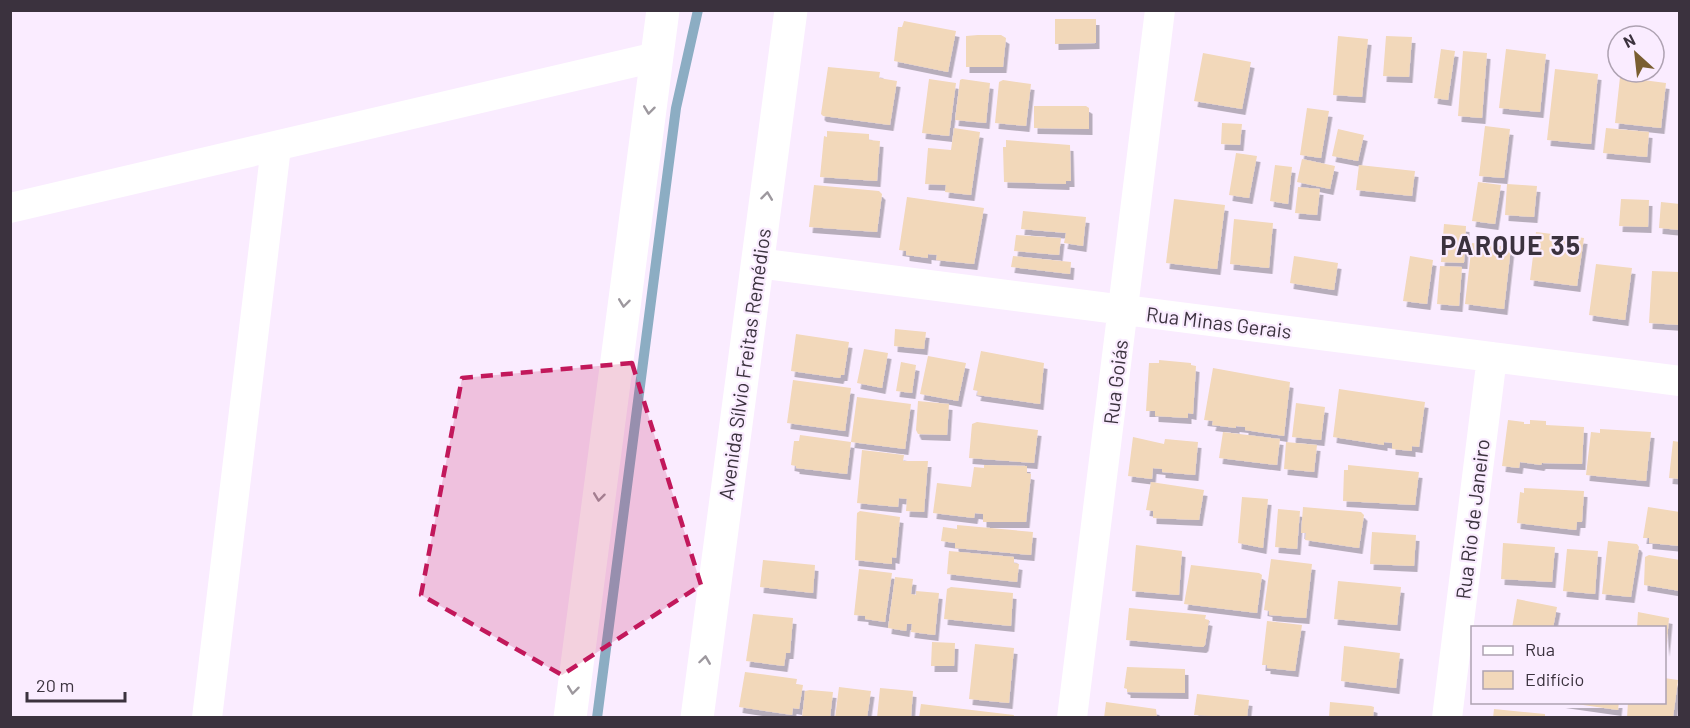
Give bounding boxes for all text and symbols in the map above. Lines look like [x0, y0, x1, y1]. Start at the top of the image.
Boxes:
north arrow [1606, 24, 1666, 84]
text: N [1620, 29, 1638, 51]
one-way arrow [644, 105, 656, 115]
one-way arrow [760, 191, 772, 200]
street label: Avenida Sílvio Freitas Remédios [713, 227, 775, 501]
district label: PARQUE 35 [1440, 229, 1582, 260]
one-way arrow [618, 299, 631, 308]
street label: Rua Minas Gerais [1145, 301, 1293, 343]
street label: Rua Goiás [1098, 338, 1132, 426]
street label: Rua Rio de Janeiro [1450, 438, 1494, 600]
one-way arrow [593, 492, 605, 501]
legend [1471, 626, 1666, 704]
text: Rua [1525, 638, 1555, 660]
one-way arrow [698, 655, 710, 664]
scale bar [27, 665, 124, 703]
text: Edifício [1525, 668, 1584, 690]
text: 20 m [36, 674, 74, 696]
one-way arrow [568, 685, 580, 695]

